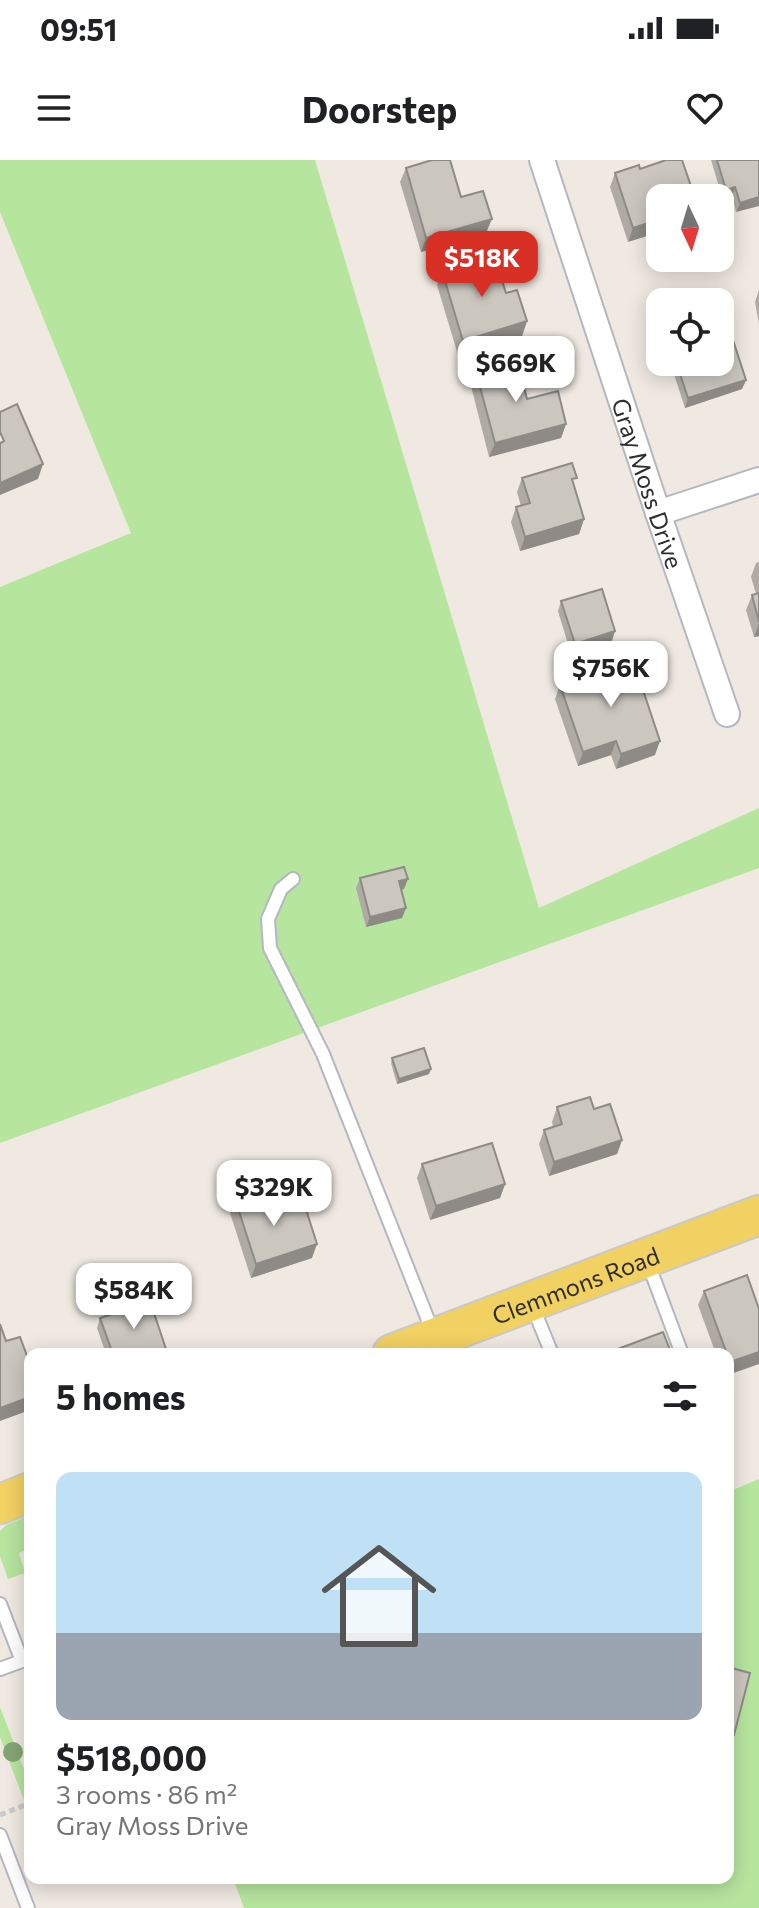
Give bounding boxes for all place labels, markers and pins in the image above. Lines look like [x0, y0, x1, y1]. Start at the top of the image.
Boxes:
pin: $518K [426, 231, 538, 299]
pin: $669K [460, 336, 572, 404]
pin: $756K [555, 641, 667, 709]
pin: $329K [218, 1160, 330, 1228]
pin: $584K [78, 1263, 190, 1331]

